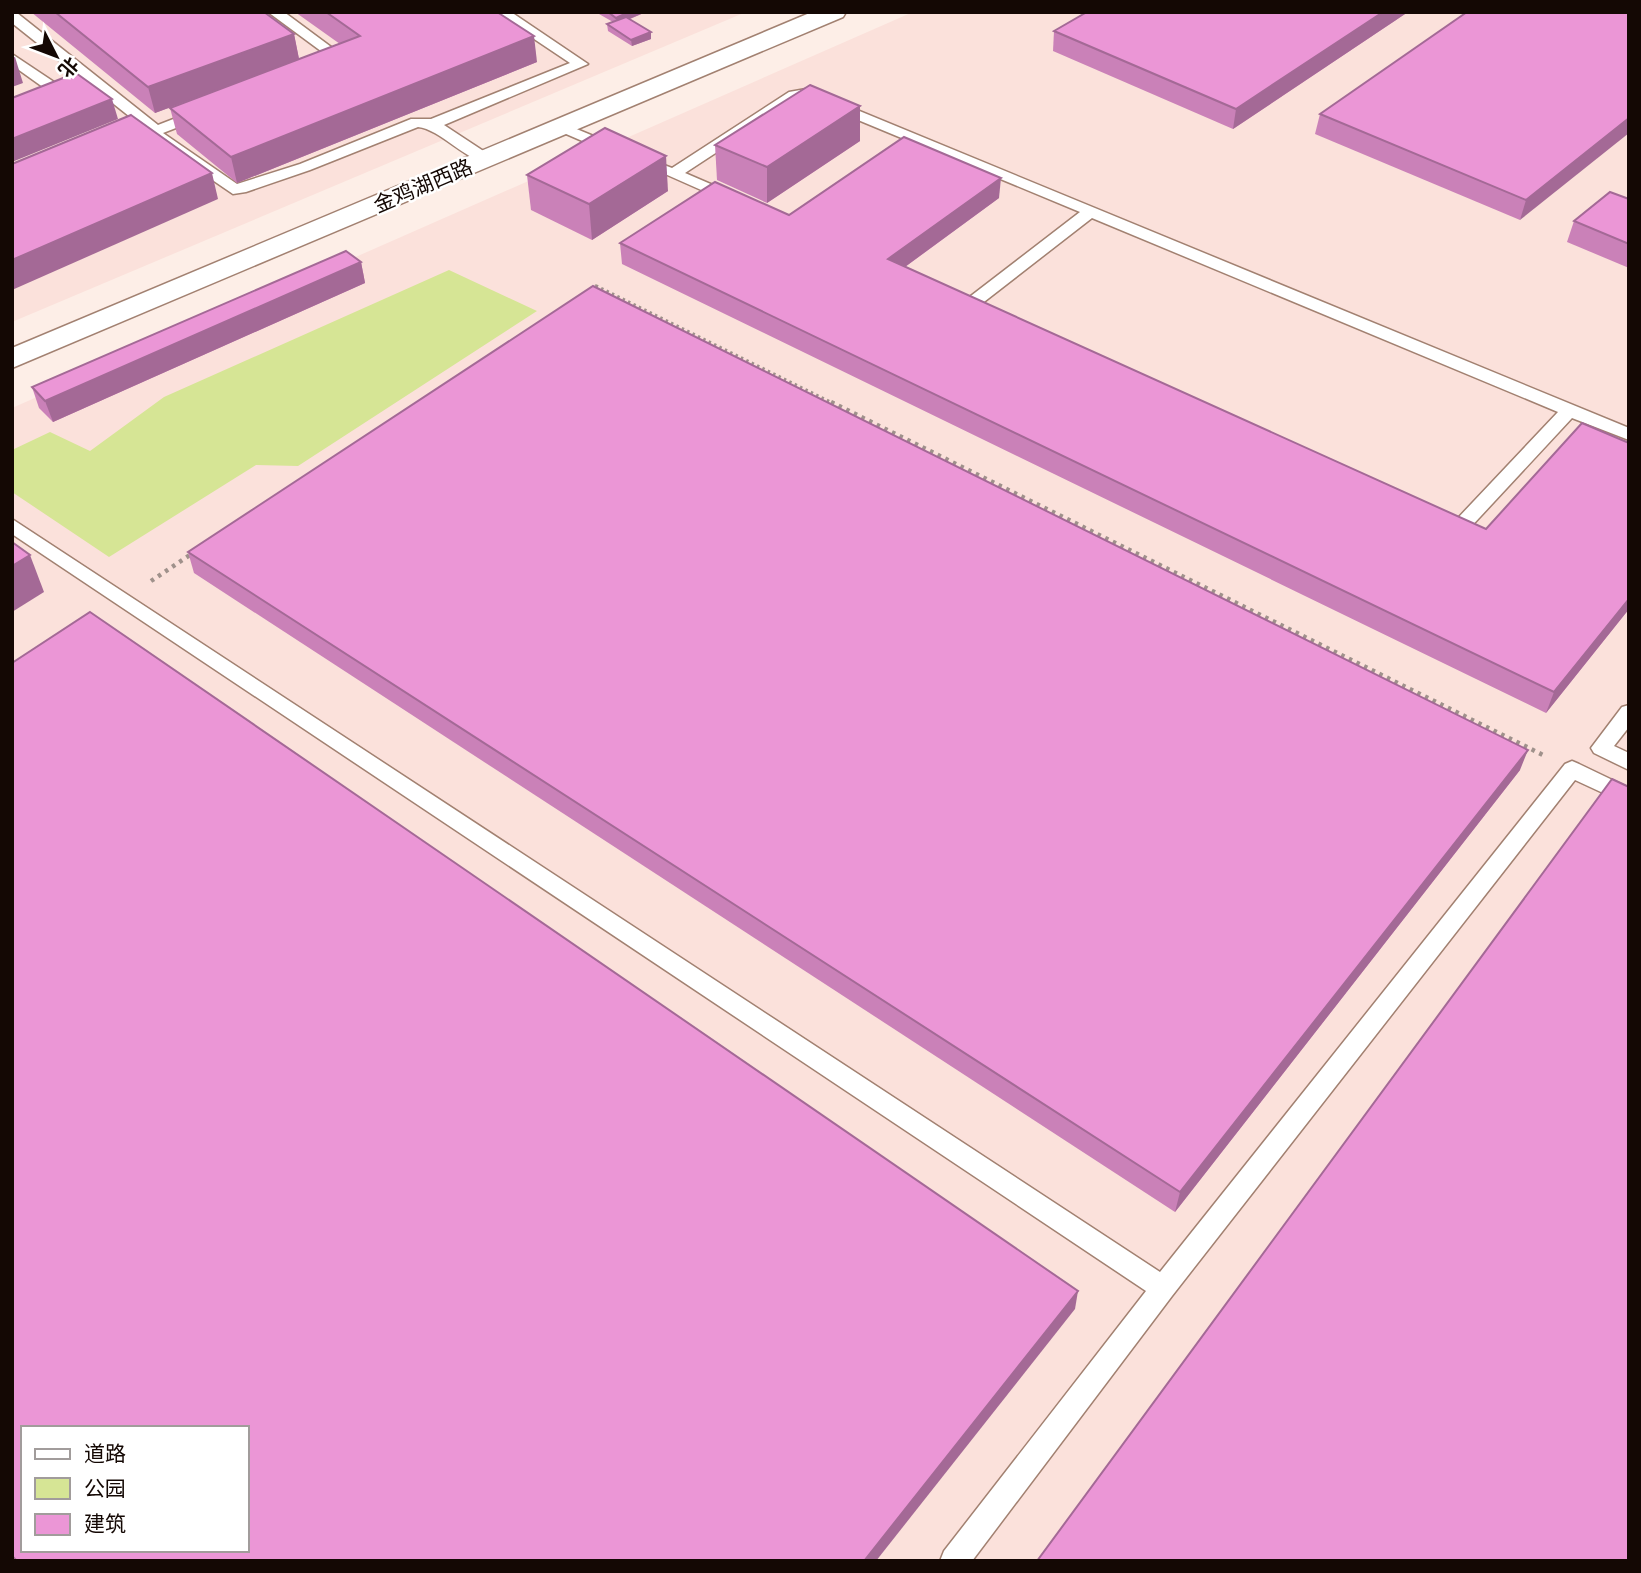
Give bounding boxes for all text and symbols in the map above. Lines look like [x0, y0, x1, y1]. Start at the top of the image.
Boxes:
north arrow [21, 21, 91, 91]
text: 北 [53, 52, 84, 82]
street label: 金鸡湖西路 [369, 153, 476, 218]
legend [21, 1426, 248, 1552]
text: 道路 [84, 1440, 126, 1467]
text: 公园 [84, 1475, 126, 1502]
text: 建筑 [84, 1510, 126, 1537]

